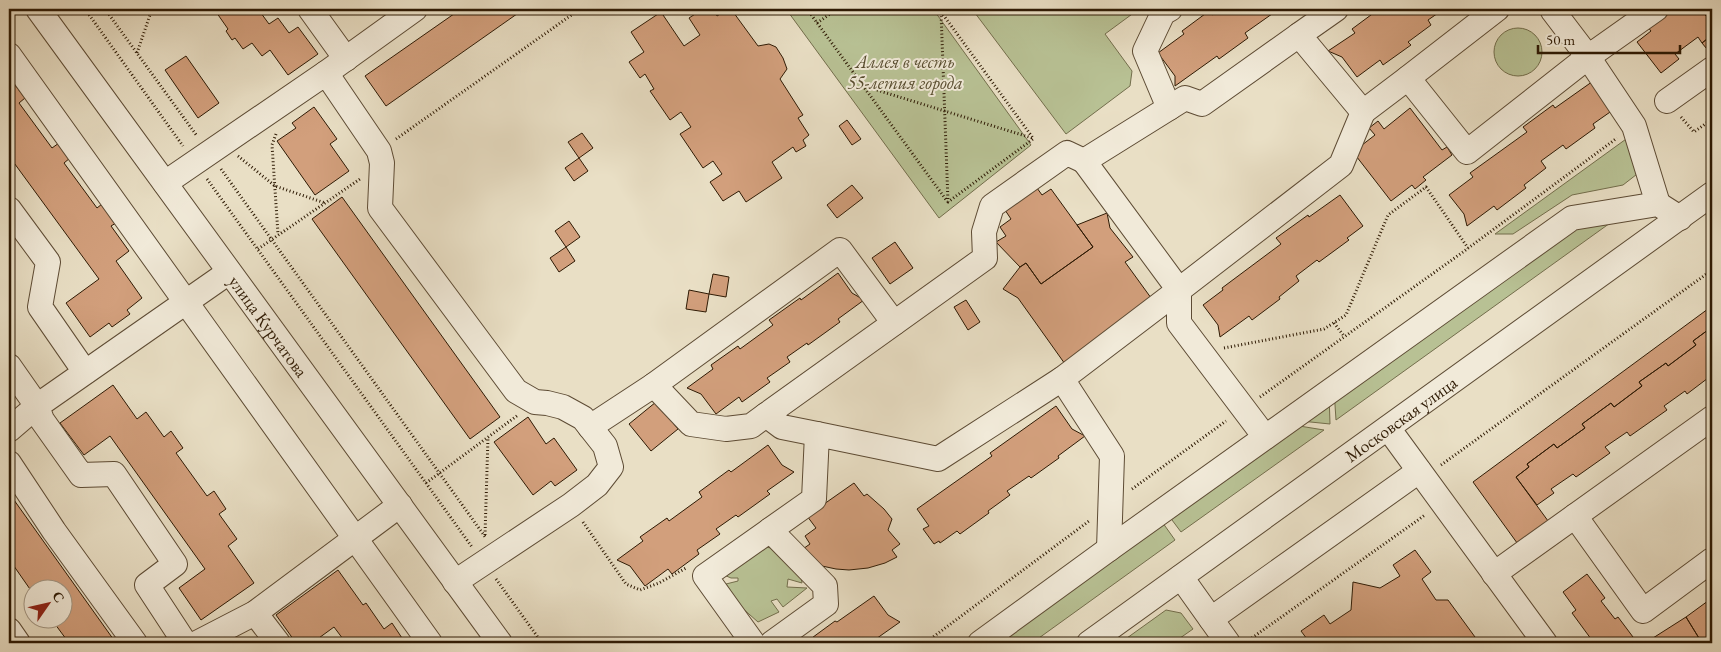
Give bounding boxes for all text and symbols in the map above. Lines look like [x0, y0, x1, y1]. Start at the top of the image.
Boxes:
scale bar [1538, 22, 1681, 54]
text: 50 m [1546, 30, 1575, 49]
park label: Аллея в честь 55-летия города [847, 50, 963, 95]
street label: улица Курчатова [224, 270, 314, 382]
street label: Московская улица [1340, 370, 1462, 467]
north arrow [22, 580, 72, 630]
text: С [49, 588, 69, 606]

